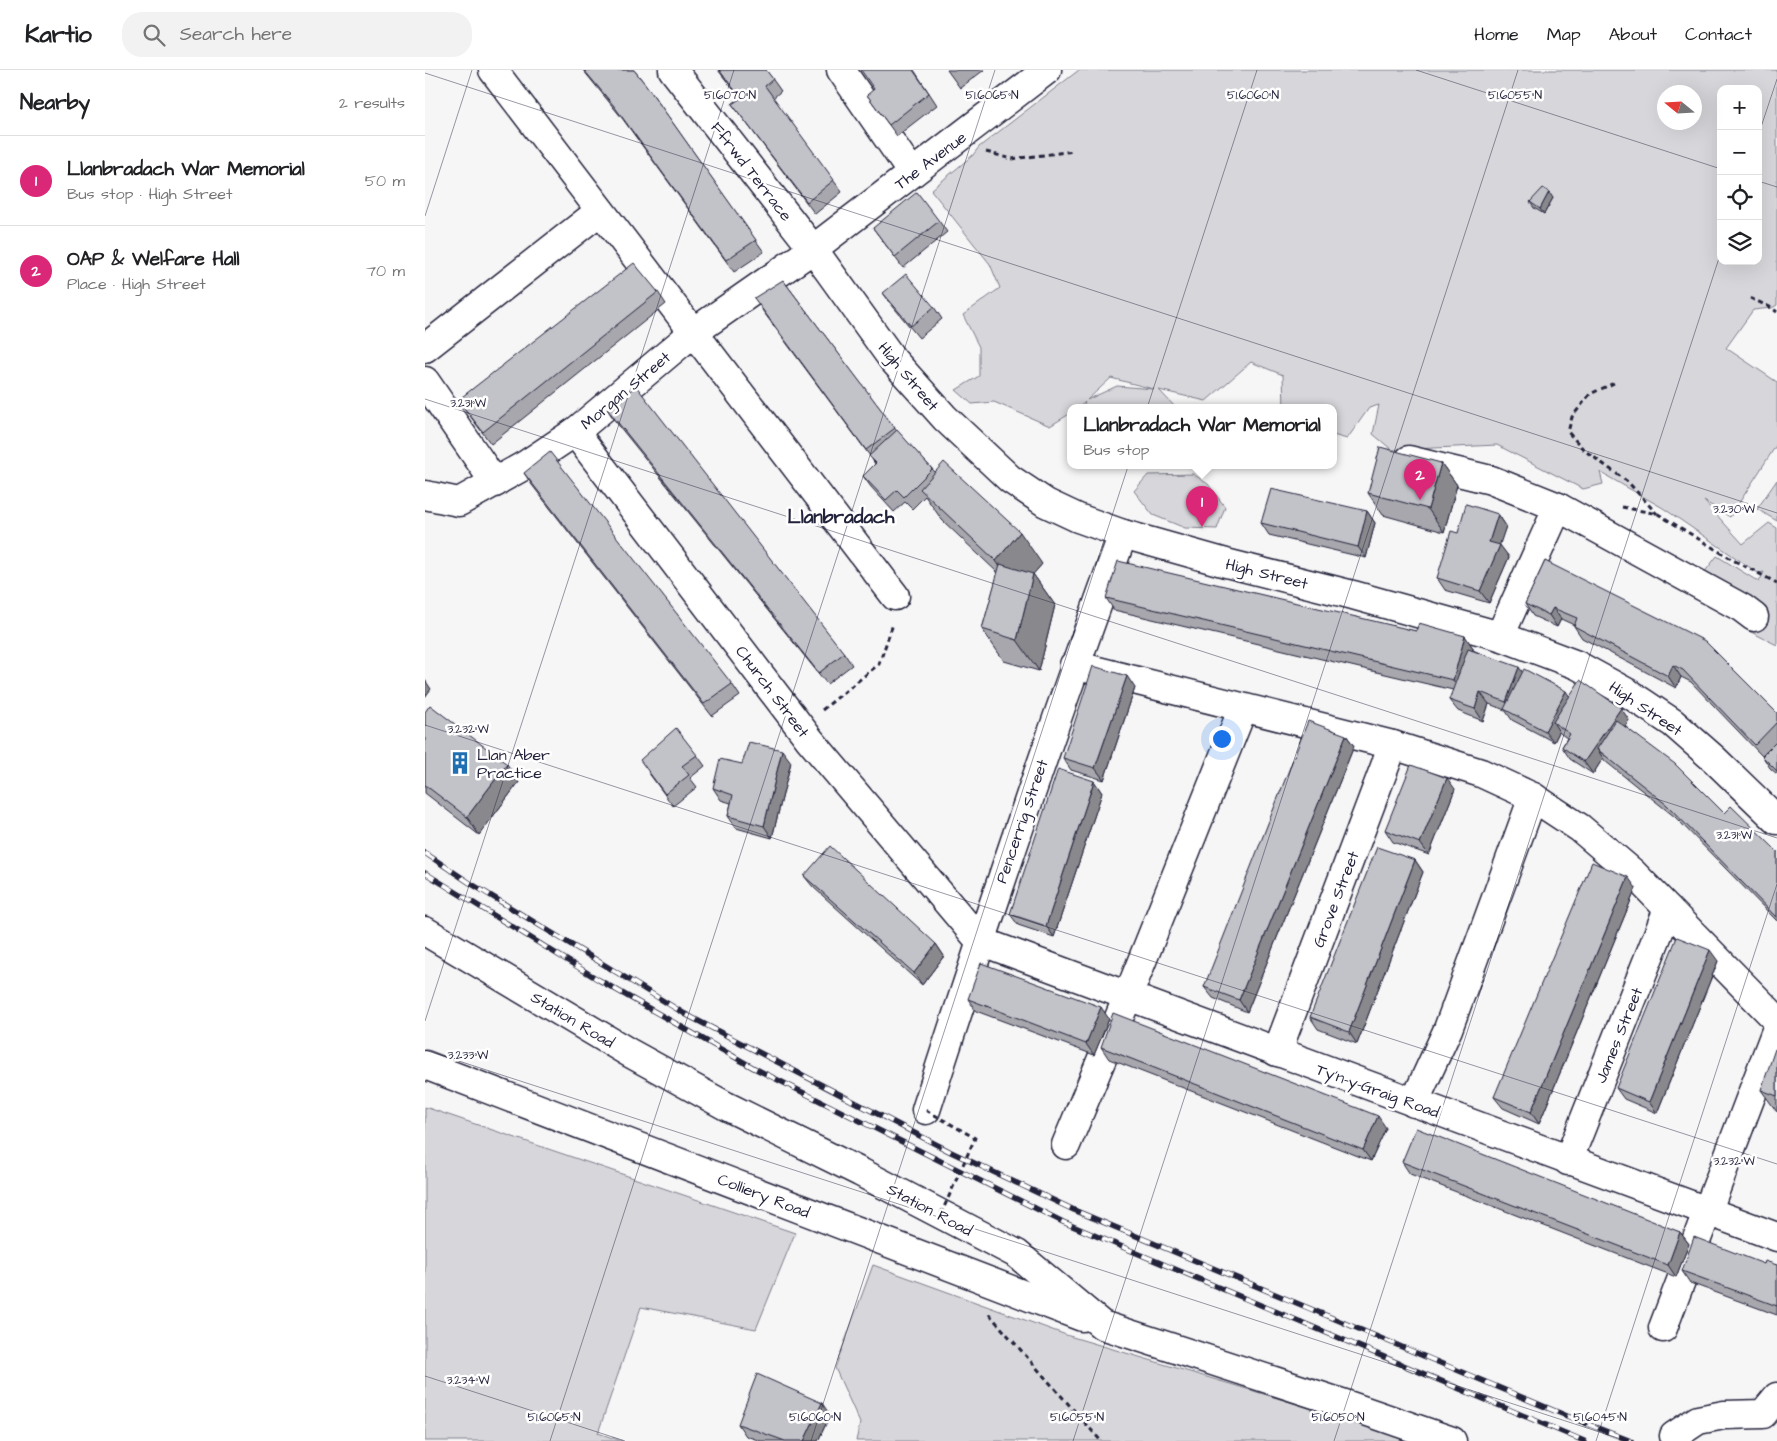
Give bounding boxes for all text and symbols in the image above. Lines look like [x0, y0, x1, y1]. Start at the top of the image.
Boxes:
search box [122, 12, 472, 57]
text: Kartio [25, 18, 92, 52]
icon: search [140, 21, 168, 49]
text: Search here [180, 21, 292, 48]
text: Home [1474, 22, 1519, 47]
text: Map [1547, 22, 1581, 47]
text: About [1609, 22, 1657, 47]
text: Contact [1685, 22, 1752, 47]
north arrow [1657, 85, 1702, 130]
map controls [1717, 85, 1762, 265]
button: + [1717, 85, 1762, 130]
text: 51.6070°N [704, 87, 756, 104]
text: 51.6065°N [966, 87, 1019, 104]
text: 51.6060°N [1227, 87, 1280, 104]
text: 51.6055°N [1488, 87, 1542, 104]
text: Nearby [20, 88, 90, 117]
text: 2 results [339, 92, 405, 114]
street label: Ffrwd Terrace [706, 118, 797, 226]
street label: The Avenue [890, 126, 971, 195]
button: − [1717, 130, 1762, 175]
text: Llanbradach War Memorial [67, 156, 305, 183]
text: 1 [35, 170, 37, 192]
text: 50 m [365, 170, 405, 192]
button: locate [1717, 175, 1762, 220]
text: Bus stop · High Street [67, 183, 232, 205]
button: layers [1717, 220, 1762, 265]
text: OAP & Welfare Hall [67, 246, 240, 273]
text: 2 [31, 260, 41, 282]
text: 70 m [366, 260, 405, 282]
text: Place · High Street [67, 273, 206, 295]
street label: High Street [872, 337, 944, 417]
street label: Morgan Street [576, 346, 676, 436]
text: 3.231°W [450, 395, 487, 412]
popup [1067, 404, 1337, 469]
text: Llanbradach War Memorial [1083, 412, 1321, 439]
text: Bus stop [1083, 439, 1150, 461]
pin: 2 [1404, 459, 1436, 500]
pin: 1 [1186, 486, 1218, 527]
text: 3.230°W [1713, 501, 1756, 518]
district label: Llanbradach [788, 504, 895, 531]
street label: High Street [1223, 553, 1311, 596]
street label: Church Street [730, 641, 814, 743]
street label: High Street [1604, 676, 1687, 743]
text: 3.232°W [447, 721, 489, 738]
your location [1209, 726, 1235, 752]
place label: Llan Aber Practice [477, 744, 550, 784]
building icon: Llan Aber Practice [447, 750, 473, 776]
street label: Pencerrig Street [990, 756, 1055, 887]
text: 3.231°W [1716, 827, 1753, 844]
street label: Grove Street [1307, 847, 1365, 951]
street label: James Street [1590, 984, 1648, 1087]
street label: Station Road [527, 986, 618, 1053]
text: 3.233°W [448, 1047, 489, 1064]
street label: Ty'n-y-Graig Road [1313, 1058, 1442, 1124]
text: 3.232°W [1713, 1153, 1755, 1170]
street label: Colliery Road [714, 1168, 813, 1225]
street label: Station Road [883, 1178, 976, 1242]
text: 3.234°W [447, 1372, 490, 1389]
text: 51.6065°N [528, 1409, 581, 1426]
text: 51.6060°N [789, 1409, 842, 1426]
text: 51.6055°N [1050, 1409, 1104, 1426]
text: 51.6050°N [1311, 1409, 1365, 1426]
text: 51.6045°N [1573, 1409, 1627, 1426]

